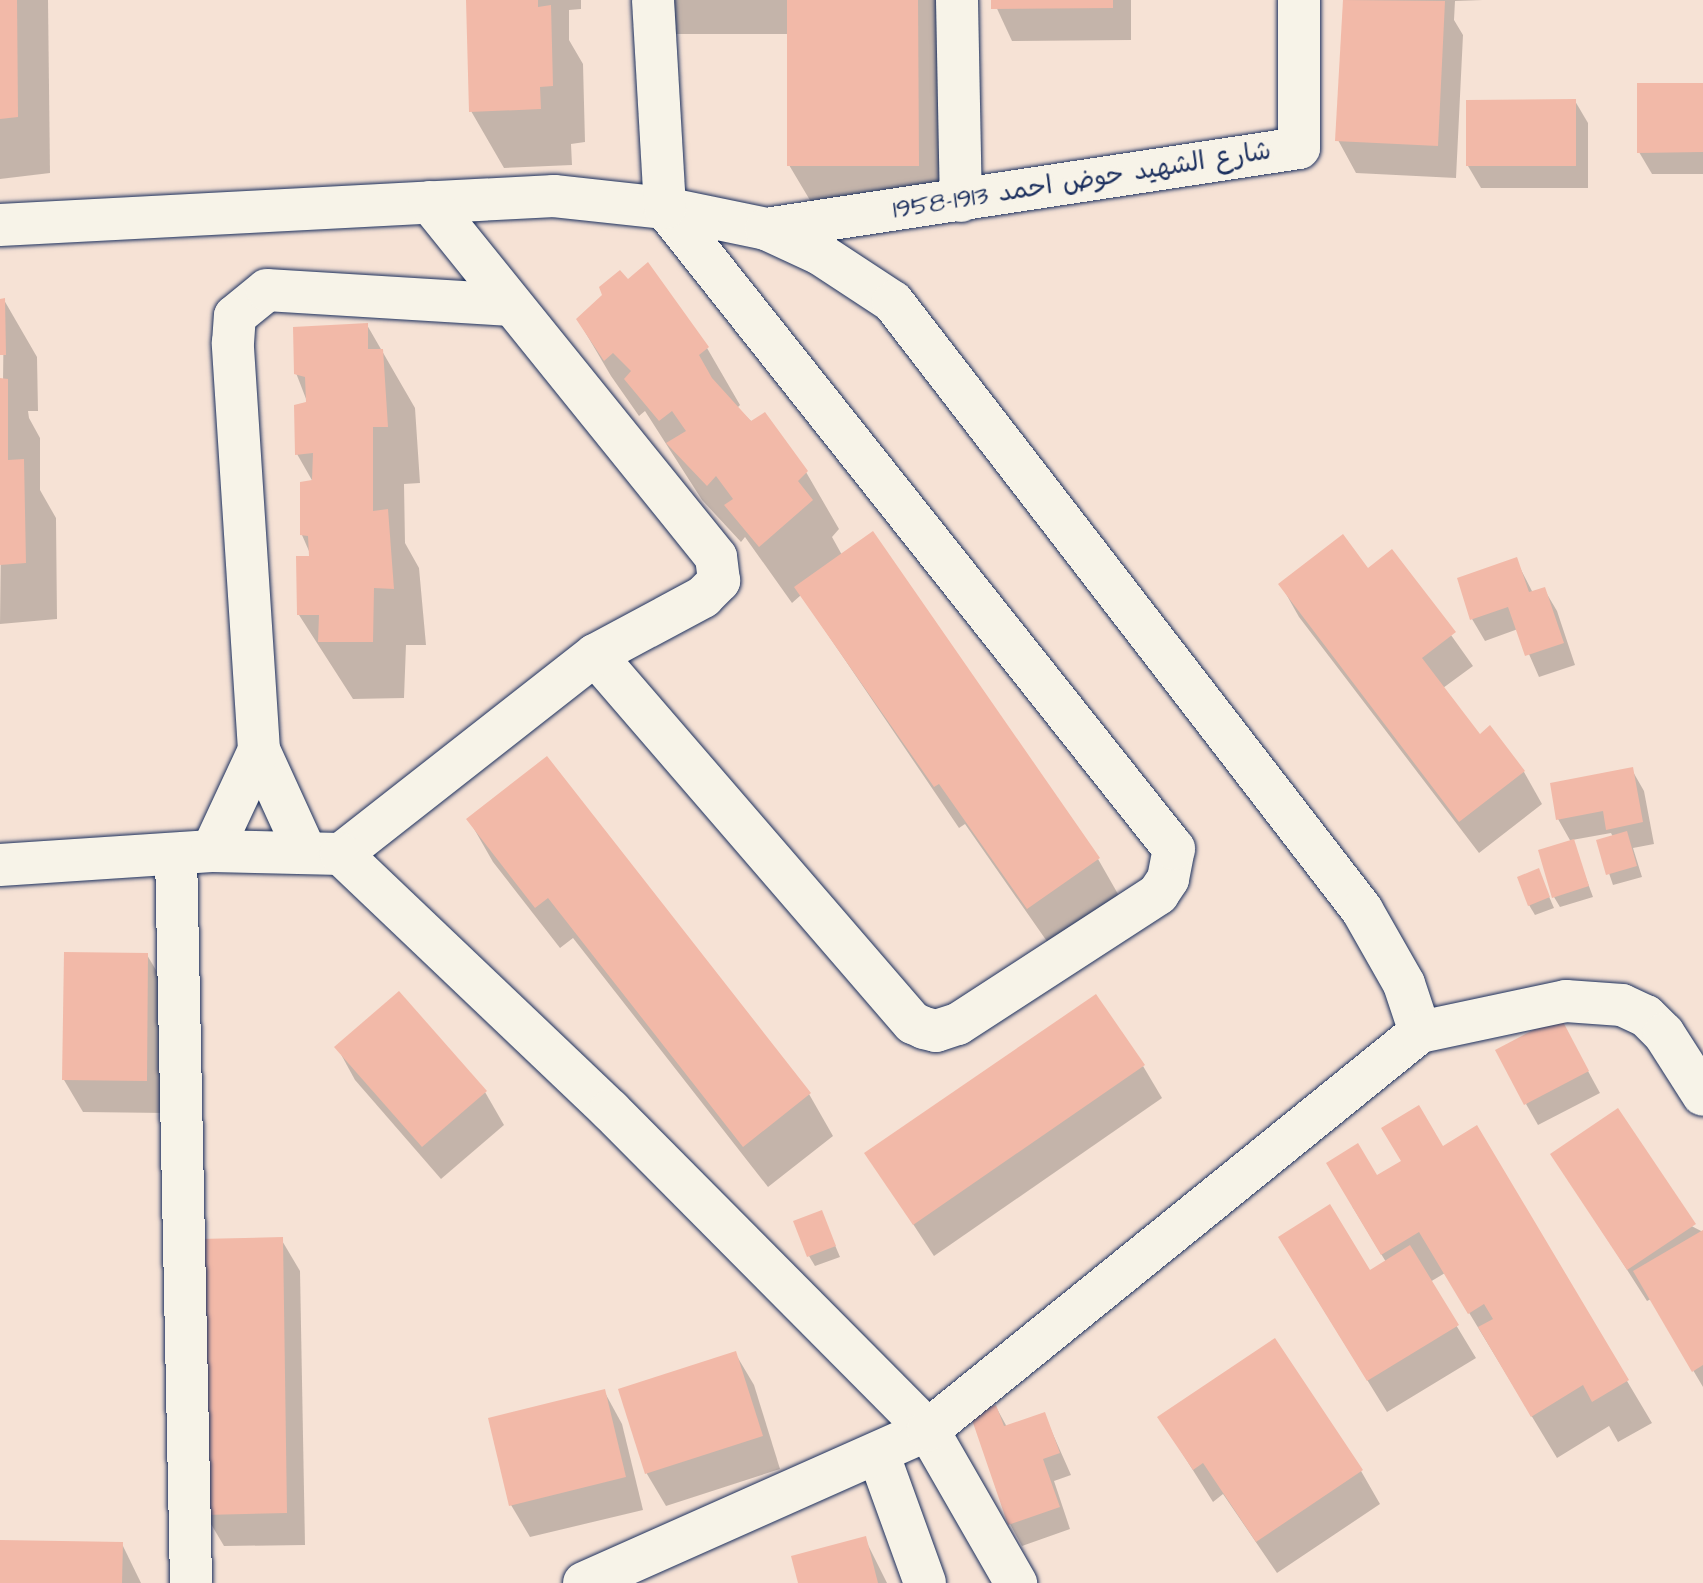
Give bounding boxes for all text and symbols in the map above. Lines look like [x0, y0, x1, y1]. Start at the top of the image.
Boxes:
street label: شارع الشهيد حوض احمد 1913-1958 [891, 136, 1273, 226]

